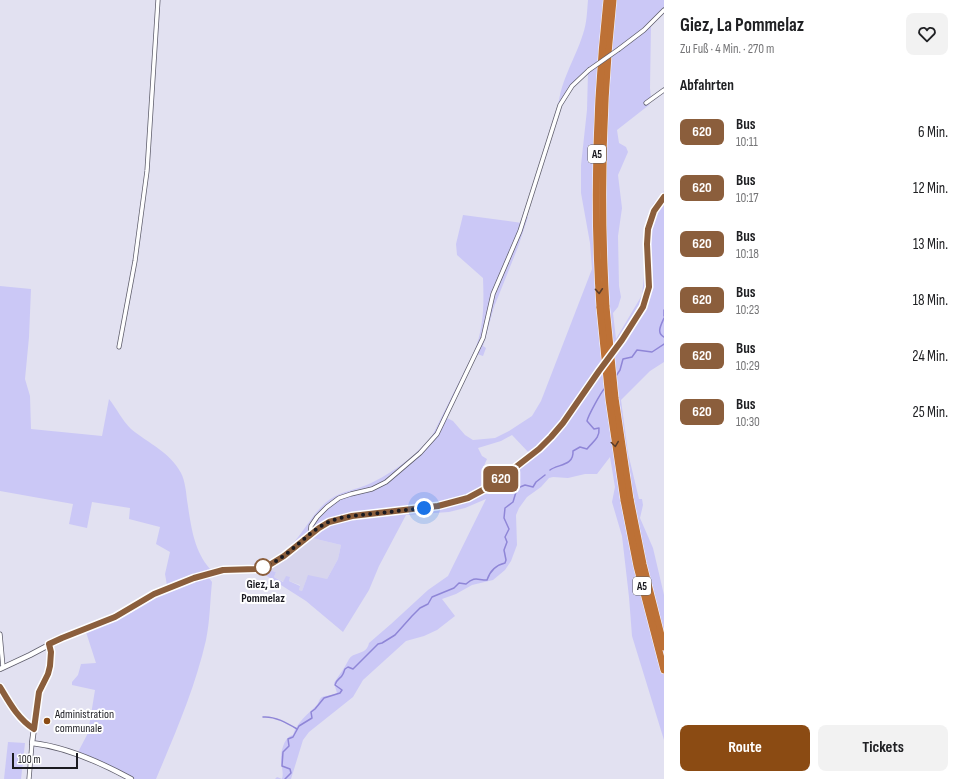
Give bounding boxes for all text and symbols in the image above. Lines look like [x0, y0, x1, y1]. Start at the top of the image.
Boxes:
button: heart [906, 13, 948, 55]
text: Giez, La Pommelaz [680, 14, 804, 37]
text: Zu Fuß · 4 Min. · 270 m [680, 41, 774, 57]
text: Abfahrten [680, 76, 734, 95]
text: Bus [736, 115, 755, 134]
text: 620 [692, 123, 712, 140]
text: 6 Min. [918, 123, 948, 142]
text: 10:11 [736, 134, 758, 150]
road number: A5 [588, 145, 606, 163]
text: Bus [736, 171, 755, 190]
text: 620 [692, 179, 712, 196]
text: 12 Min. [913, 179, 948, 198]
text: 10:17 [736, 190, 758, 206]
text: Bus [736, 227, 755, 246]
text: 620 [692, 235, 712, 252]
text: 13 Min. [913, 235, 948, 254]
text: 10:18 [736, 246, 759, 262]
text: Bus [736, 283, 755, 302]
one-way arrow [594, 288, 603, 294]
text: 620 [692, 291, 712, 308]
text: 18 Min. [913, 291, 948, 310]
text: 10:23 [736, 302, 759, 318]
text: Bus [736, 339, 755, 358]
text: 620 [692, 347, 712, 364]
text: 24 Min. [912, 347, 948, 366]
text: 10:29 [736, 358, 760, 374]
text: Bus [736, 395, 755, 414]
text: 620 [692, 403, 712, 420]
text: 25 Min. [912, 403, 948, 422]
text: 10:30 [736, 414, 760, 430]
one-way arrow [610, 441, 619, 447]
line badge: 620 [478, 466, 524, 492]
text: 620 [491, 470, 511, 487]
your location [414, 498, 434, 518]
marker: Giez, La Pommelaz [254, 558, 272, 576]
place label: Giez, La Pommelaz [241, 577, 285, 606]
road number: A5 [633, 577, 651, 595]
place label: Administration communale [54, 707, 114, 736]
marker: Administration communale [42, 716, 52, 726]
button: Route [680, 725, 810, 771]
button: Tickets [818, 725, 948, 771]
scale bar [12, 751, 78, 770]
text: 100 m [18, 753, 40, 766]

